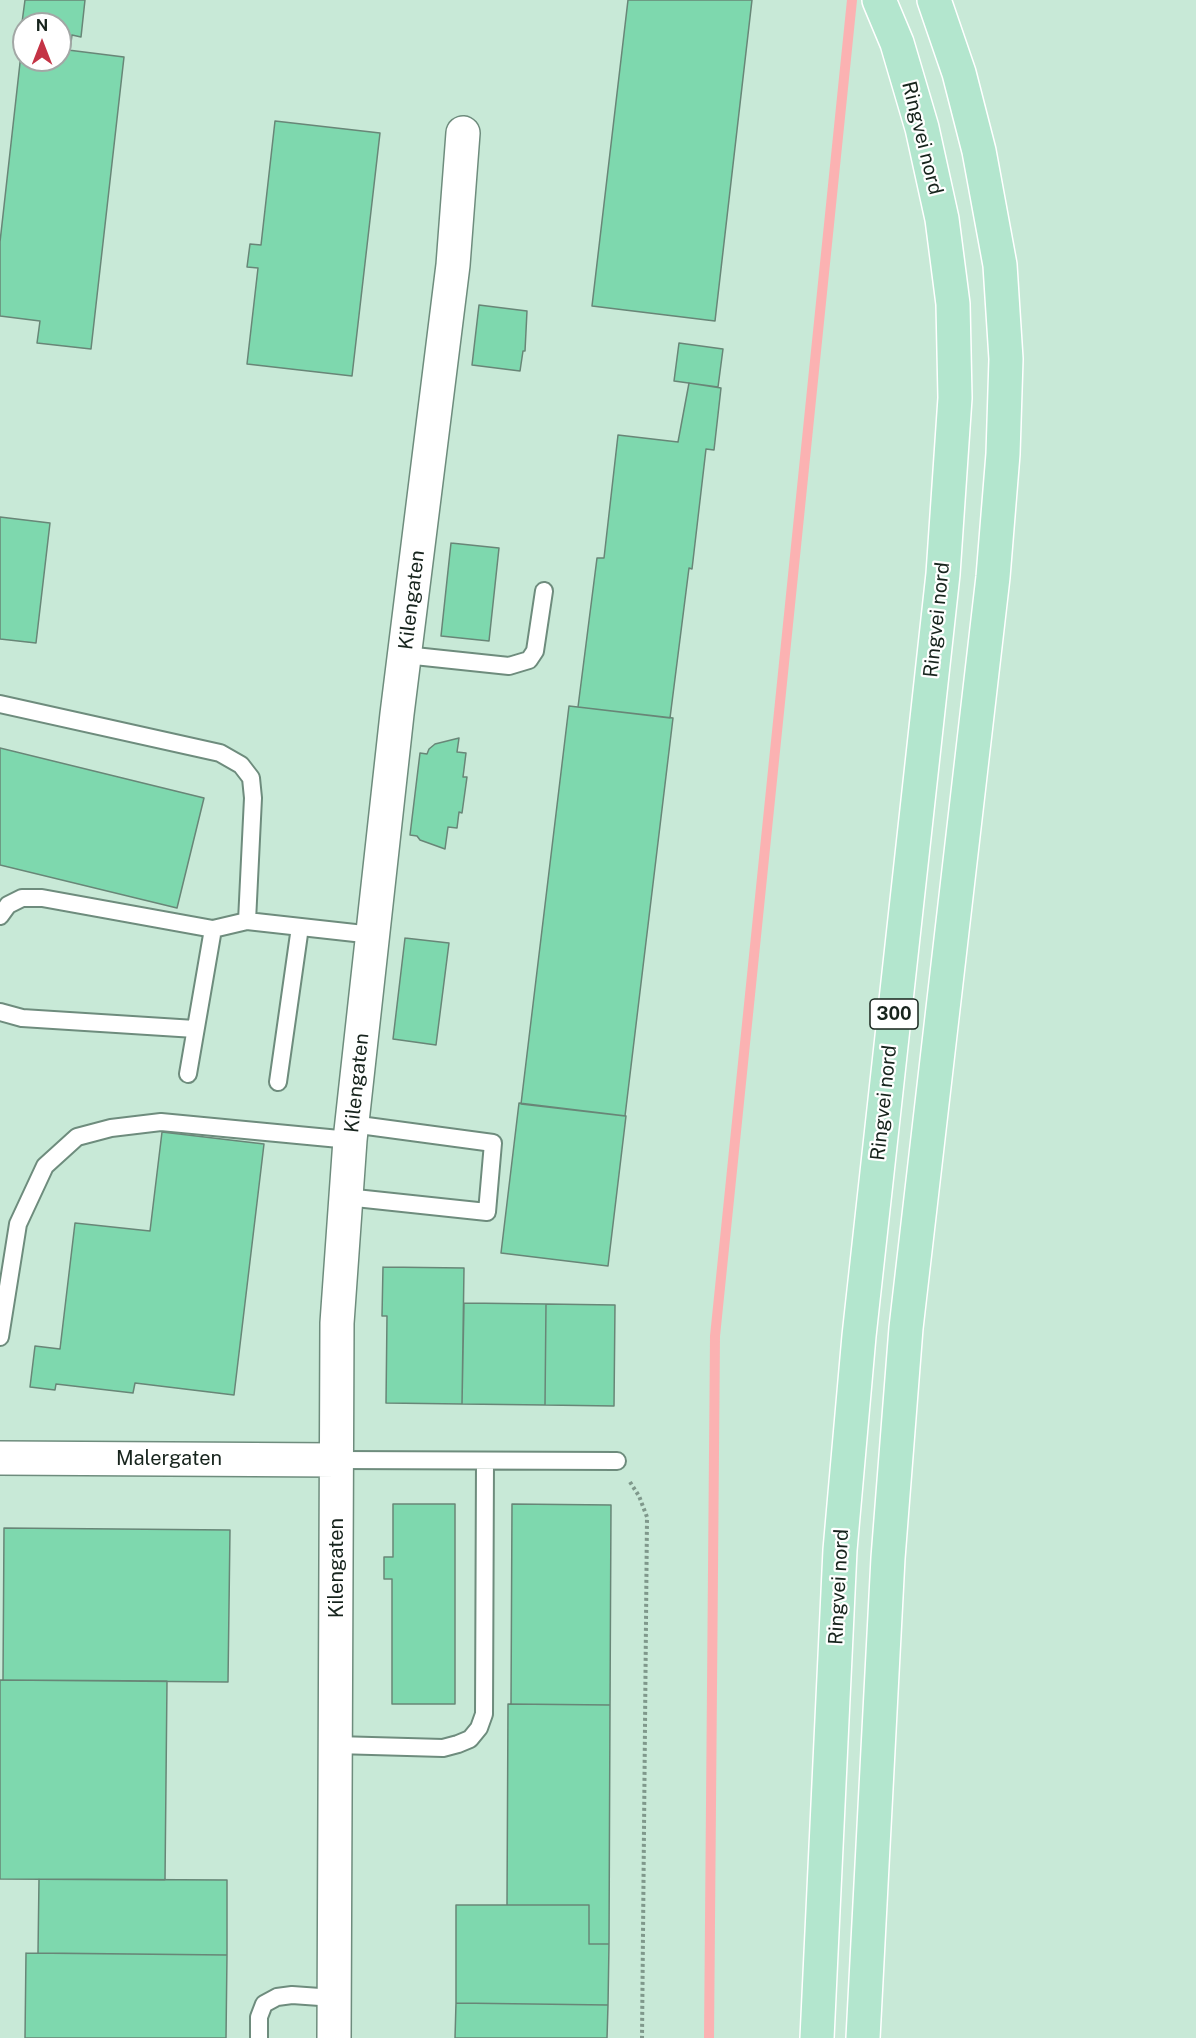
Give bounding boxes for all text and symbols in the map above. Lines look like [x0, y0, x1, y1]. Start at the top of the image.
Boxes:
north arrow [12, 12, 72, 72]
text: N [36, 16, 48, 35]
street label: Ringvei nord [896, 79, 948, 197]
street label: Kilengaten [394, 549, 430, 651]
street label: Ringvei nord [919, 561, 955, 679]
road number: 300 [870, 999, 918, 1029]
street label: Kilengaten [340, 1032, 374, 1134]
street label: Ringvei nord [866, 1044, 902, 1162]
street label: Malergaten [116, 1447, 222, 1471]
street label: Kilengaten [325, 1518, 349, 1618]
street label: Ringvei nord [824, 1528, 854, 1646]

